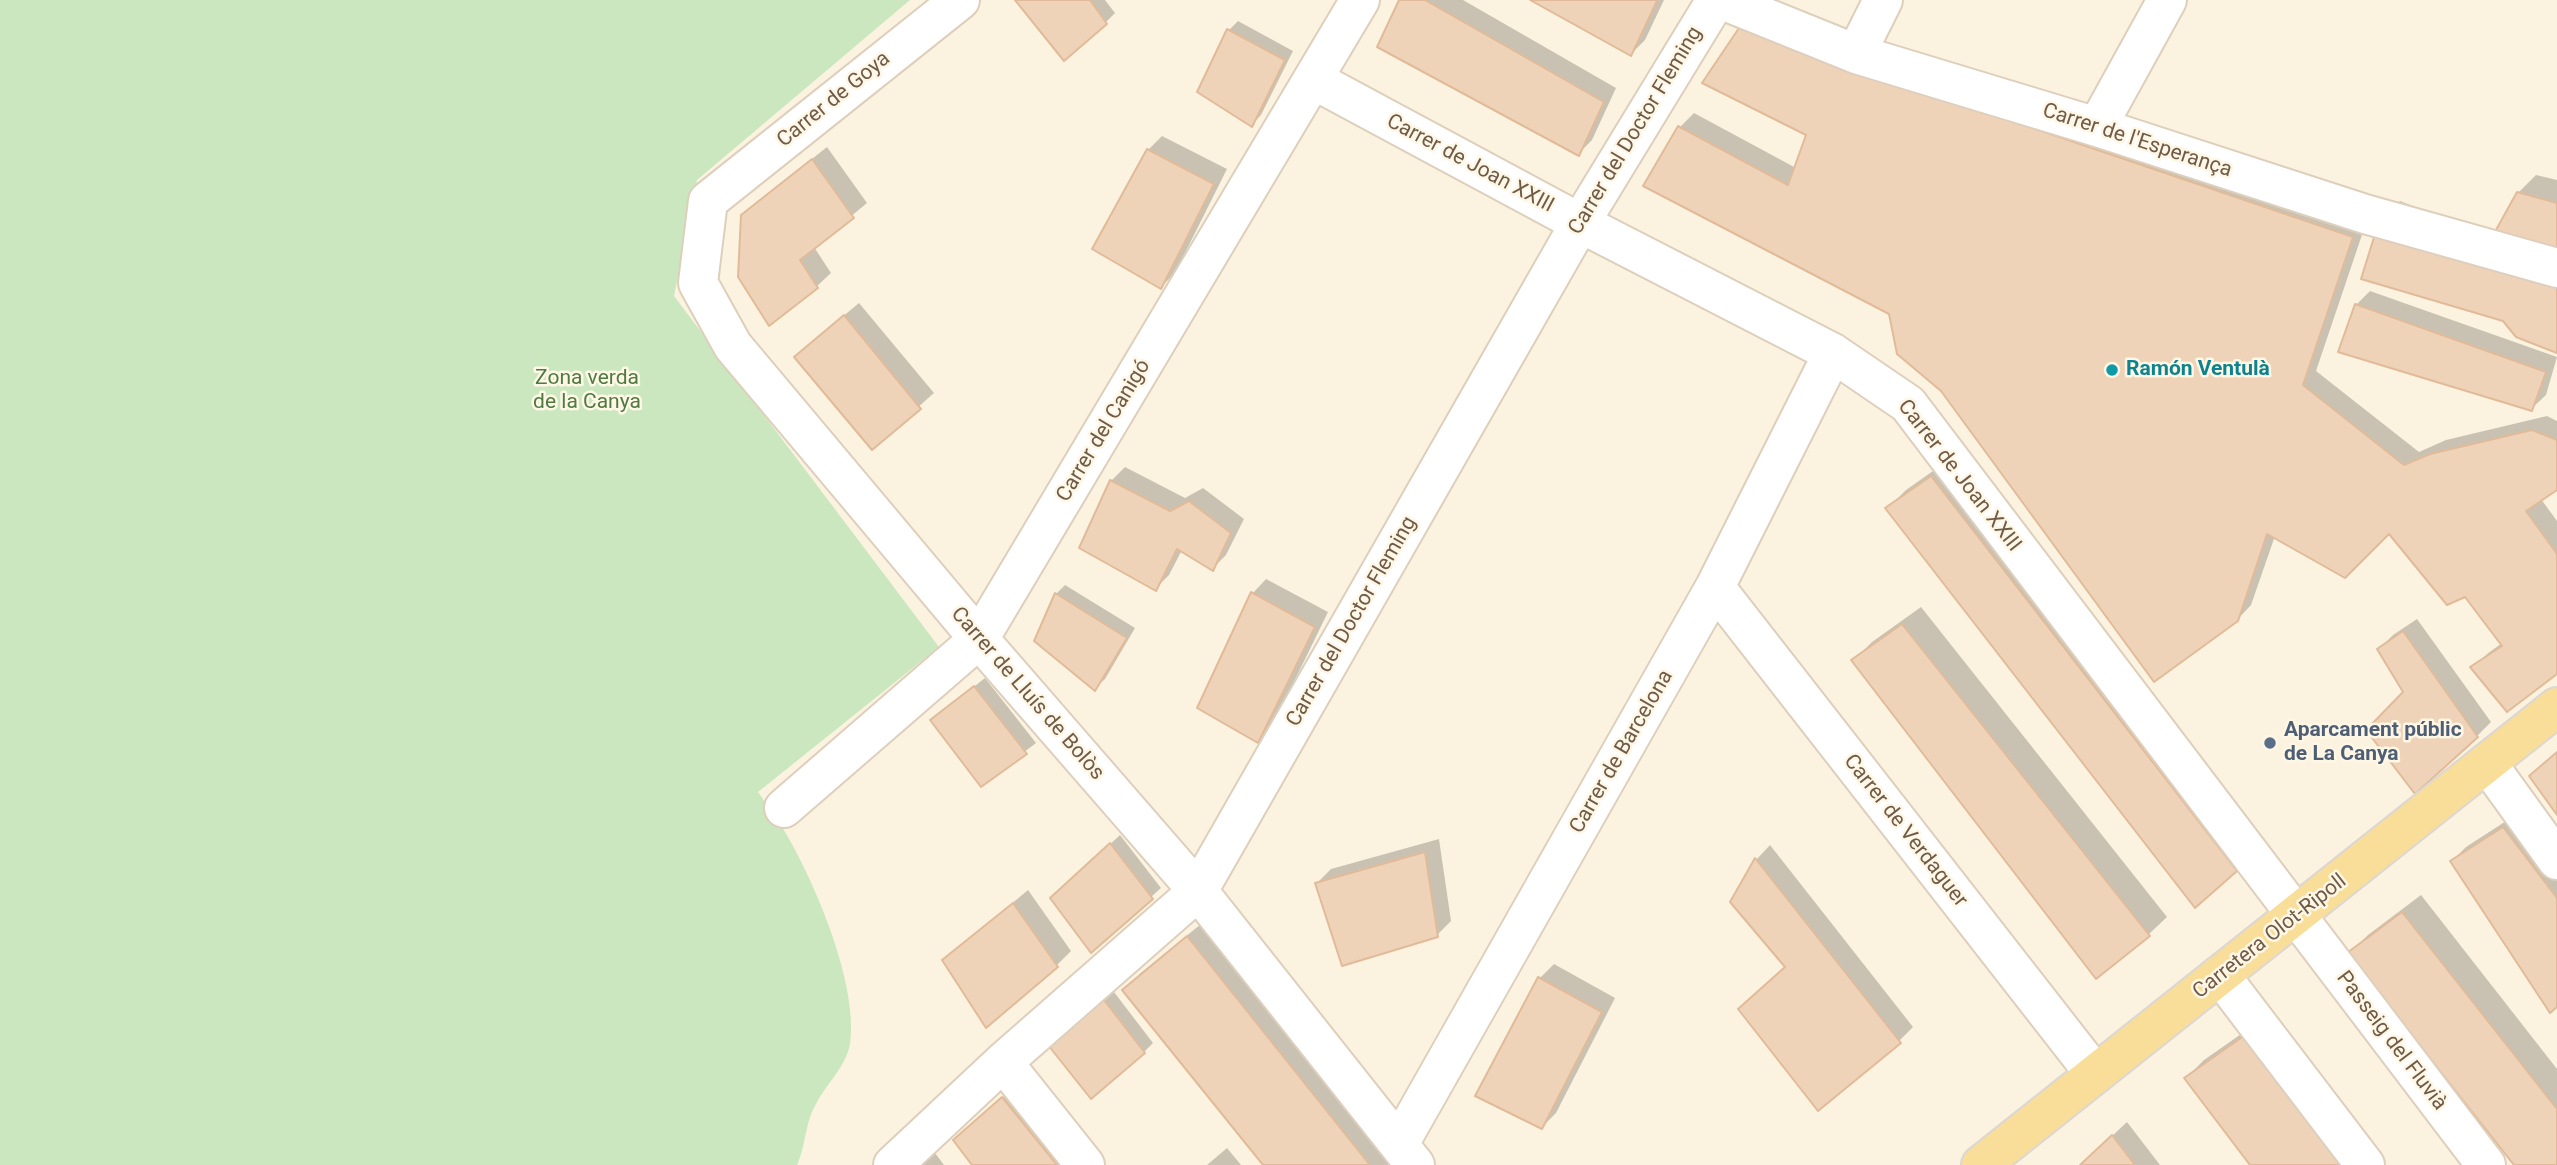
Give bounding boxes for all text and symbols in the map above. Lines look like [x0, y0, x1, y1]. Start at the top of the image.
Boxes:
street label: Carrer del Doctor Fleming [1564, 22, 1708, 240]
street label: Carrer de Goya [772, 47, 896, 153]
street label: Carrer de l'Esperança [2039, 99, 2235, 183]
street label: Carrer de Joan XXIII [1382, 109, 1558, 219]
street label: Carrer del Canigó [1052, 355, 1156, 507]
place label: Ramón Ventulà [2126, 357, 2270, 383]
marker: Ramón Ventulà [2104, 362, 2120, 378]
park label: Zona verda de la Canya [533, 366, 641, 416]
street label: Carrer de Joan XXIII [1892, 395, 2026, 557]
street label: Carrer del Doctor Fleming [1281, 512, 1423, 732]
street label: Carrer de Lluís de Bolòs [945, 602, 1109, 786]
street label: Carrer de Barcelona [1565, 666, 1679, 838]
place label: Aparcament públic de La Canya [2284, 718, 2462, 768]
marker: Aparcament públic de La Canya [2262, 735, 2278, 751]
street label: Carrer de Verdaguer [1838, 750, 1972, 912]
street label: Carretera Olot-Ripoll [2188, 869, 2352, 1005]
street label: Passeig del Fluvià [2330, 966, 2452, 1116]

